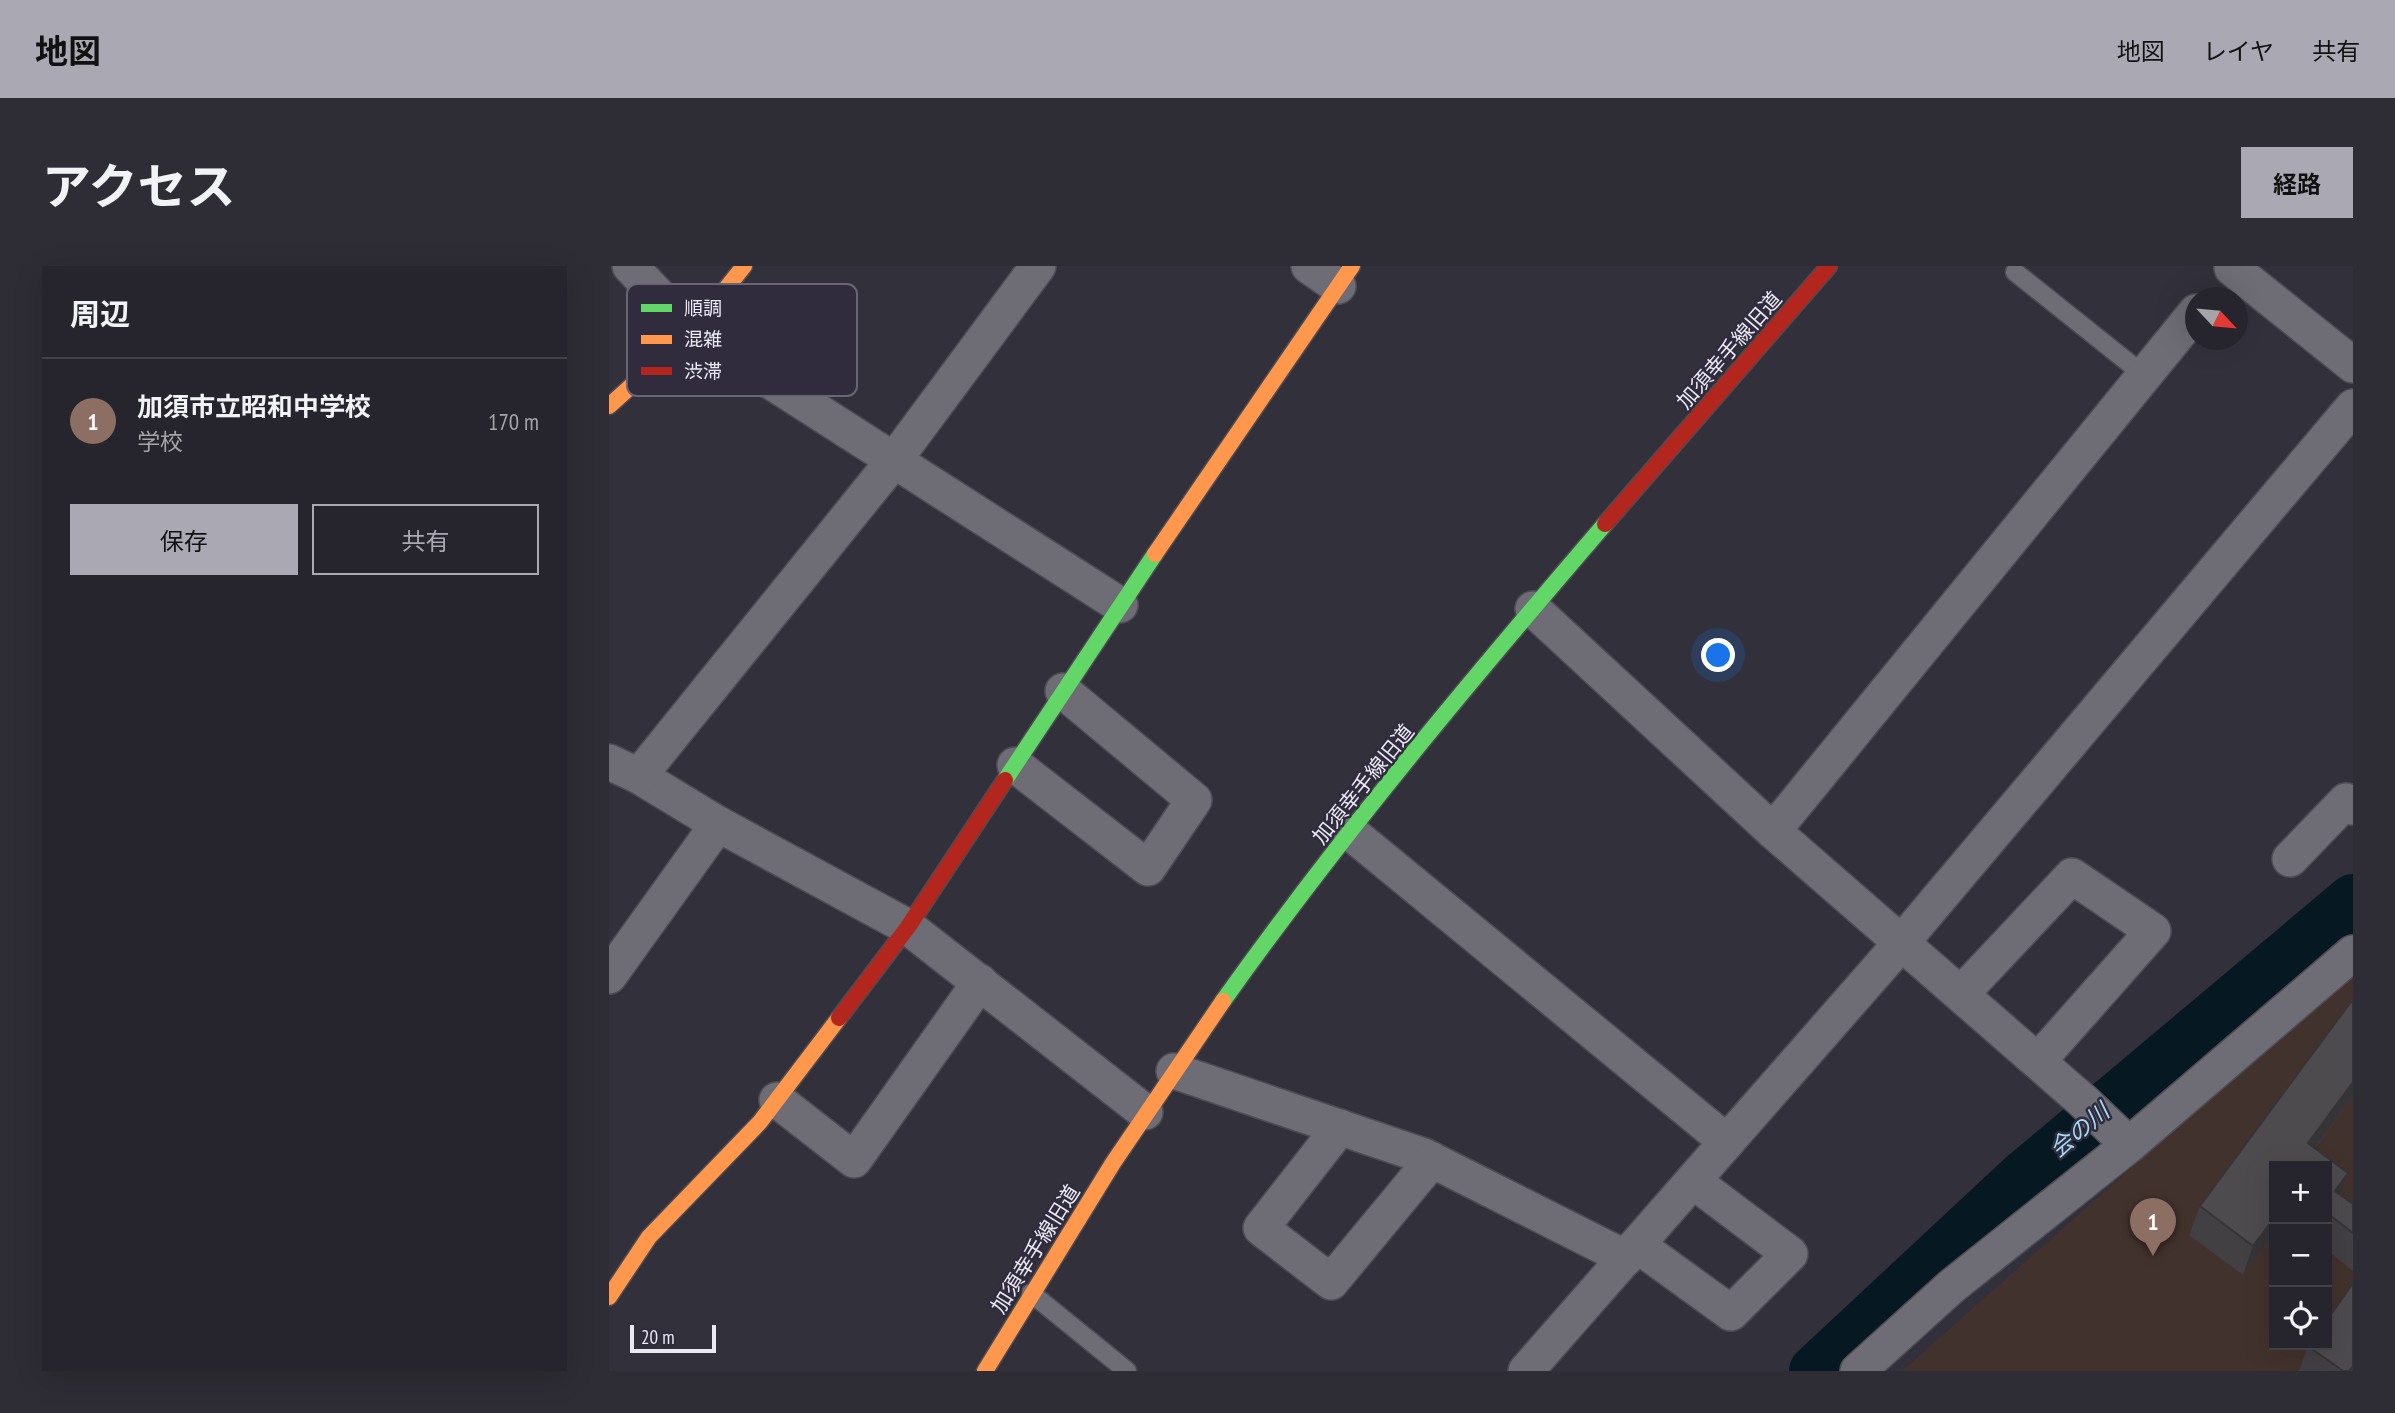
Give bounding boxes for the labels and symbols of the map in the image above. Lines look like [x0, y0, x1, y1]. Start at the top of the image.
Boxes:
legend [627, 284, 857, 396]
street label: 加須幸手線旧道 [1671, 286, 1787, 414]
north arrow [2185, 287, 2248, 350]
text: 順調 [684, 296, 722, 320]
text: 混雑 [684, 327, 722, 351]
text: 渋滞 [684, 359, 722, 383]
your location [1701, 638, 1735, 672]
street label: 加須幸手線旧道 [1306, 718, 1420, 850]
water label: 会の川 [2043, 1095, 2117, 1163]
street label: 加須幸手線旧道 [985, 1180, 1085, 1318]
pin: 1 [2130, 1198, 2176, 1256]
scale bar [630, 1322, 716, 1354]

